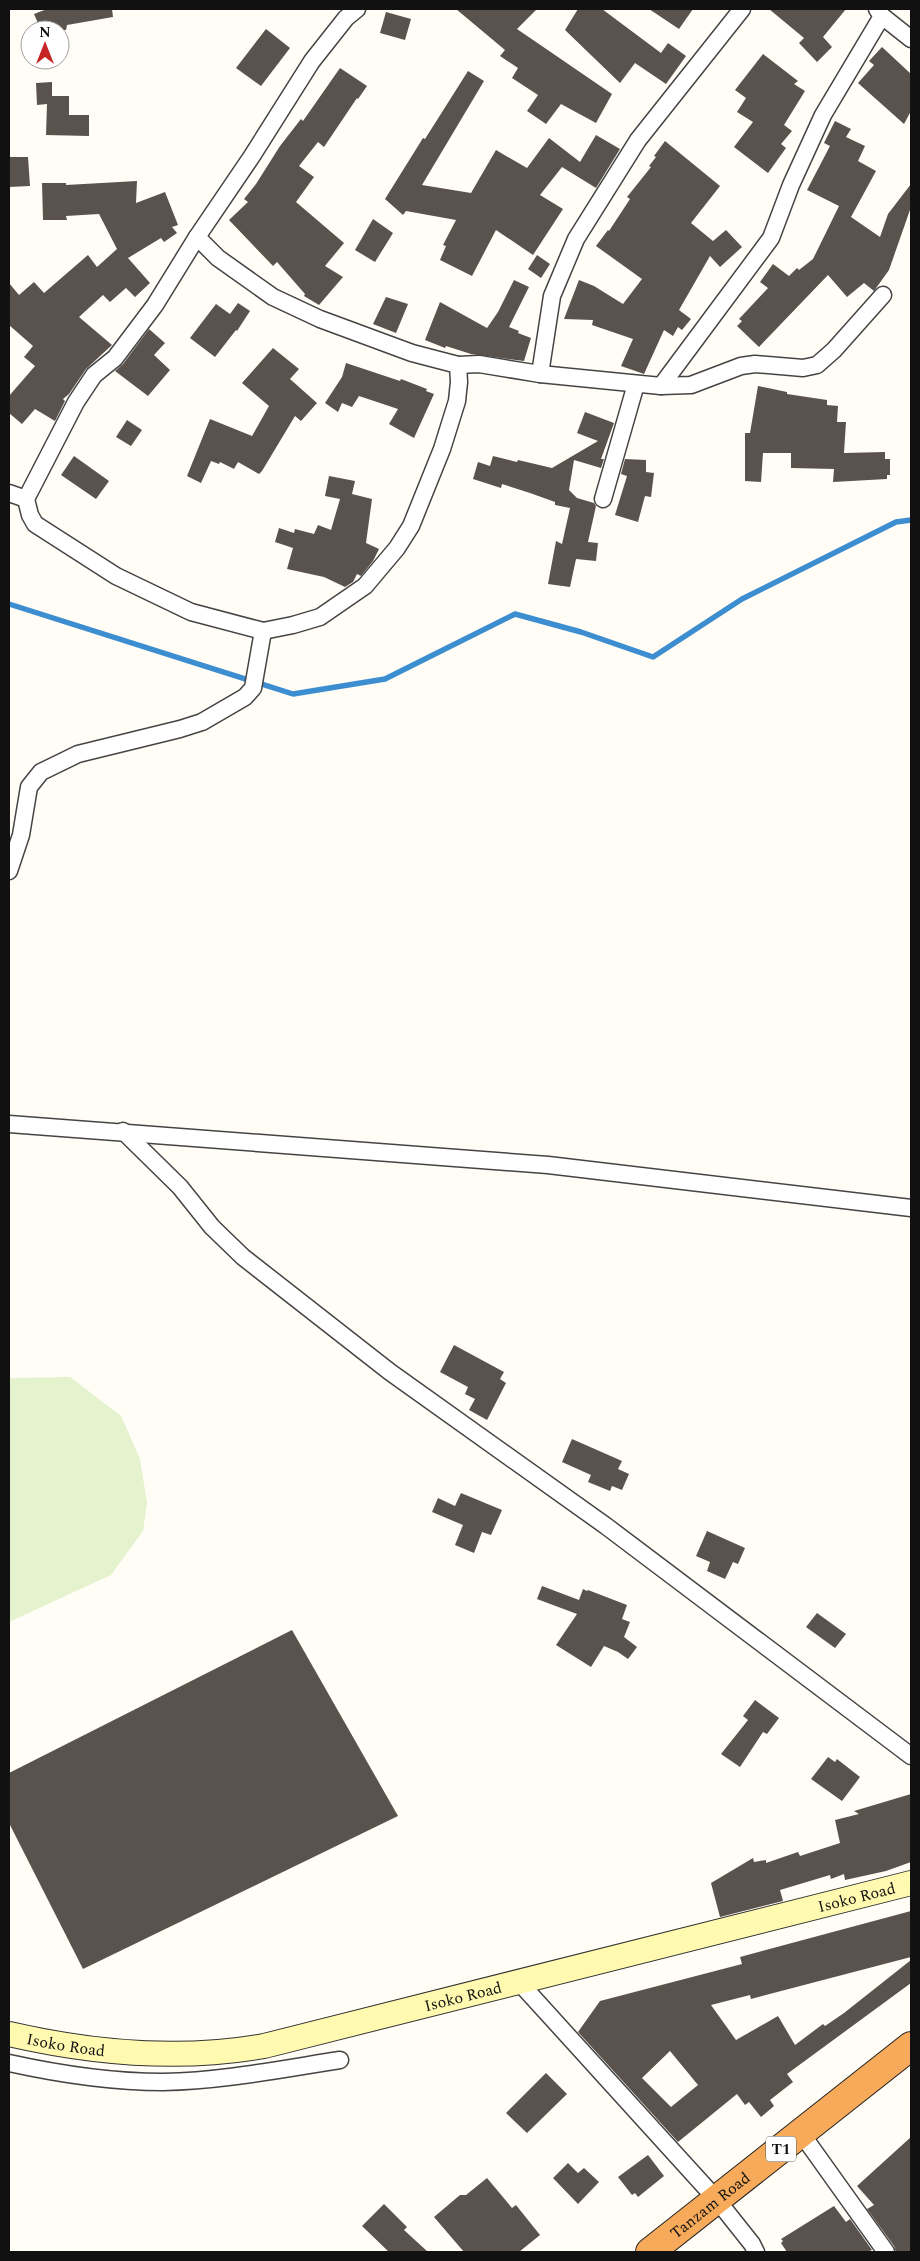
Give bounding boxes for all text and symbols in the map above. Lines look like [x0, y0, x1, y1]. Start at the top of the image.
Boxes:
north arrow [20, 20, 70, 70]
text: N [39, 22, 51, 43]
street label: Isoko Road [815, 1876, 898, 1919]
street label: Isoko Road [422, 1976, 504, 2018]
street label: Isoko Road [24, 2027, 106, 2063]
road number: T1 [766, 2136, 796, 2162]
street label: Tanzam Road [665, 2166, 756, 2245]

